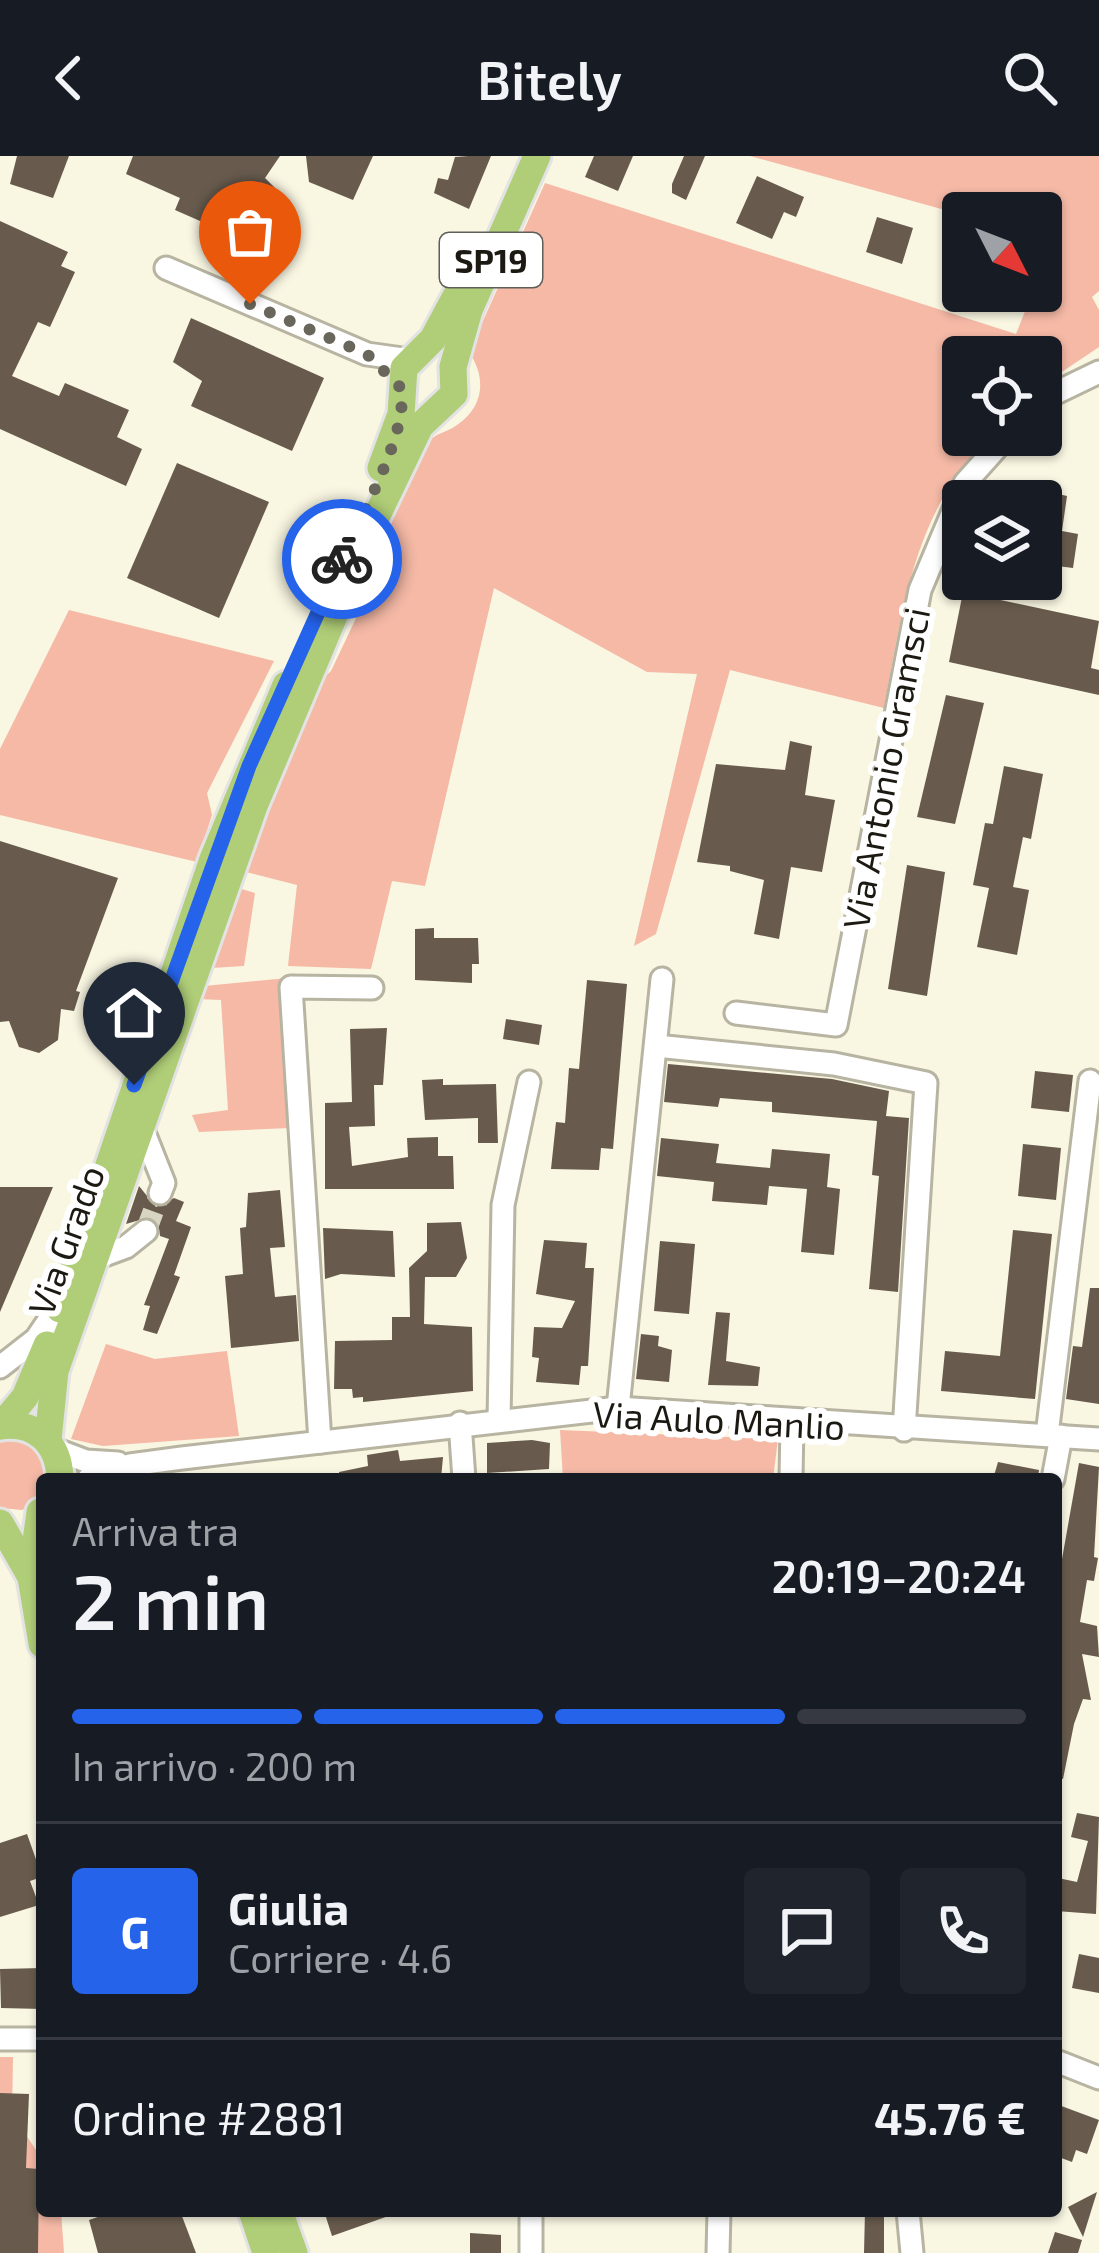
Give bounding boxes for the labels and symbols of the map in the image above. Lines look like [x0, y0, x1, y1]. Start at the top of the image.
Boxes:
pin [199, 181, 301, 304]
north arrow [942, 192, 1062, 312]
road number: SP19 [440, 233, 542, 287]
courier [282, 499, 402, 619]
street label: Via Antonio Gramsci [833, 604, 937, 932]
pin [83, 962, 185, 1085]
street label: Via Grado [18, 1159, 112, 1321]
street label: Via Aulo Manlio [592, 1391, 846, 1447]

